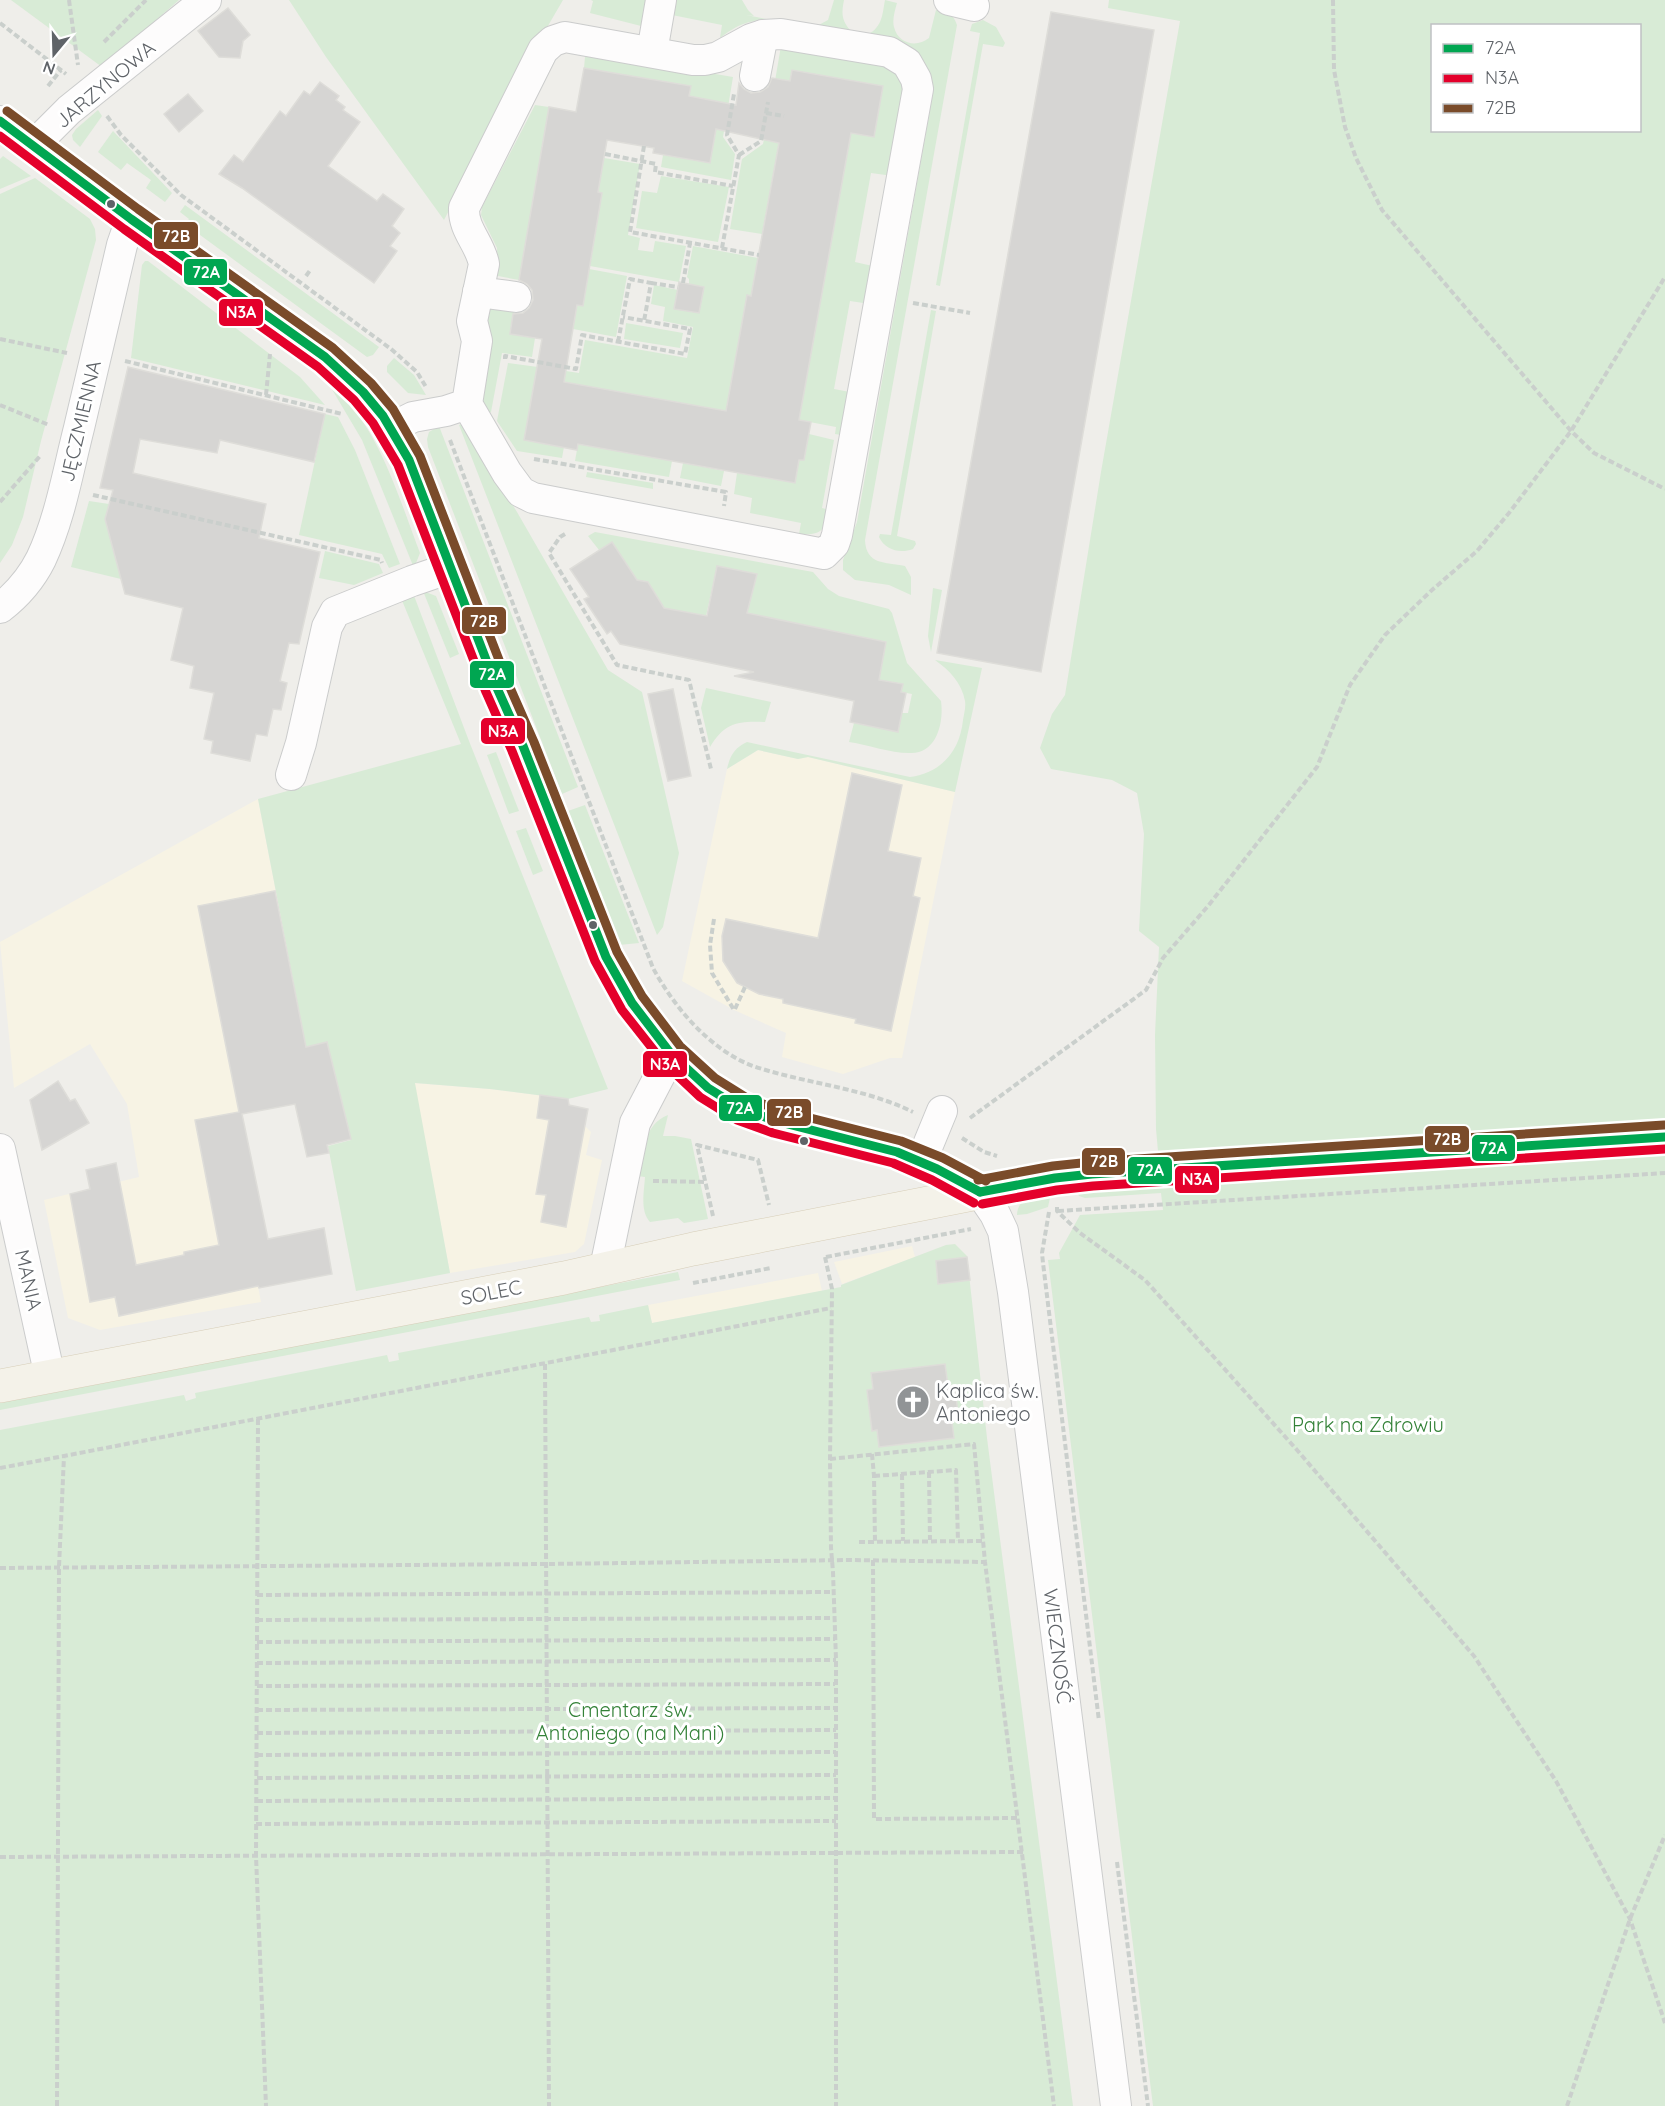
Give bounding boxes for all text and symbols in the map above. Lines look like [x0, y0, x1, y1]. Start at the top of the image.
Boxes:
north arrow [24, 24, 84, 84]
legend [1431, 24, 1641, 132]
street label: JARZYNOWA [50, 35, 160, 133]
text: 72A [1485, 36, 1516, 59]
text: N3A [1485, 66, 1520, 89]
text: 72B [1485, 96, 1516, 119]
unlabelled marker [105, 198, 117, 210]
line badge: 72B [153, 221, 199, 250]
text: 72B [162, 226, 190, 246]
line badge: 72A [183, 258, 228, 286]
text: 72A [192, 262, 221, 282]
line badge: N3A [218, 298, 264, 327]
text: N3A [226, 302, 257, 322]
street label: JĘCZMIENNA [54, 358, 106, 484]
line badge: 72B [461, 606, 507, 635]
text: 72B [470, 611, 498, 631]
line badge: 72A [469, 660, 515, 689]
text: 72A [478, 664, 507, 684]
line badge: N3A [480, 717, 526, 745]
text: N3A [488, 721, 519, 741]
unlabelled marker [587, 919, 599, 931]
line badge: N3A [642, 1050, 688, 1078]
text: N3A [650, 1054, 681, 1074]
line badge: 72A [718, 1094, 763, 1122]
text: 72A [726, 1098, 755, 1118]
line badge: 72B [766, 1098, 812, 1127]
text: 72B [775, 1102, 803, 1122]
line badge: 72B [1424, 1125, 1470, 1153]
text: 72B [1433, 1129, 1461, 1149]
line badge: 72A [1471, 1134, 1516, 1162]
unlabelled marker [798, 1135, 810, 1147]
text: 72A [1479, 1138, 1508, 1158]
line badge: 72B [1081, 1147, 1126, 1176]
text: 72B [1090, 1151, 1118, 1171]
line badge: 72A [1127, 1156, 1173, 1185]
text: 72A [1136, 1160, 1165, 1180]
line badge: N3A [1174, 1165, 1220, 1194]
text: N3A [1182, 1169, 1213, 1189]
street label: MANIA [10, 1247, 48, 1313]
street label: SOLEC [458, 1274, 524, 1310]
place label: Kaplica św. Antoniego [936, 1378, 1039, 1426]
church icon: Kaplica św. Antoniego [895, 1384, 931, 1420]
park label: Park na Zdrowiu [1292, 1412, 1444, 1437]
street label: WIECZNOŚĆ [1039, 1587, 1077, 1705]
park label: Cmentarz św. Antoniego (na Mani) [536, 1697, 724, 1745]

